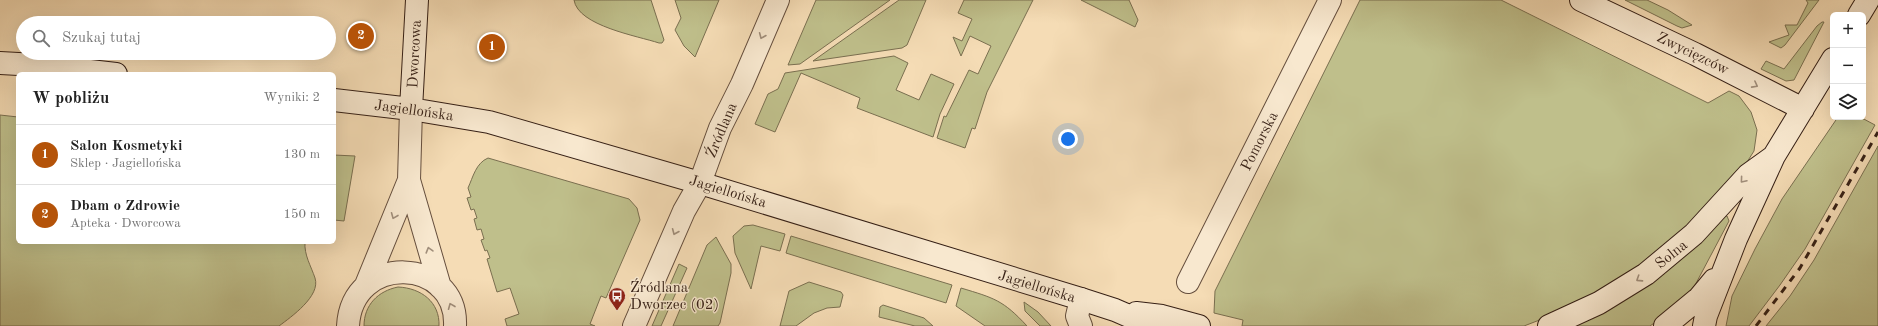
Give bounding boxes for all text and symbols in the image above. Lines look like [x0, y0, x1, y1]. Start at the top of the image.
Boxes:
map controls [1830, 12, 1866, 120]
button: + [1830, 12, 1866, 48]
search box [16, 16, 336, 60]
street label: Dworcowa [406, 19, 425, 89]
pin: 2 [348, 21, 374, 51]
icon: search [30, 27, 52, 49]
street label: Zwycięzców [1654, 30, 1731, 78]
text: Szukaj tutaj [62, 31, 141, 46]
pin: 1 [479, 32, 505, 62]
one-way arrow [759, 32, 767, 39]
button: − [1830, 48, 1866, 84]
one-way arrow [1751, 80, 1758, 87]
button: layers [1830, 84, 1866, 120]
text: W pobliżu [32, 90, 109, 107]
text: Wyniki: 2 [264, 91, 320, 104]
street label: Jagiellońska [373, 98, 455, 125]
street label: Źródlana [701, 99, 741, 160]
street label: Pomorska [1239, 109, 1282, 174]
your location [1058, 129, 1078, 149]
text: Salon Kosmetyki [70, 139, 182, 154]
text: 1 [41, 148, 49, 161]
text: 130 m [283, 148, 320, 161]
text: Sklep · Jagiellońska [70, 157, 181, 170]
street label: Jagiellońska [687, 174, 769, 211]
one-way arrow [1741, 176, 1748, 183]
text: Dbam o Zdrowie [70, 199, 180, 214]
text: 2 [41, 208, 49, 221]
text: 150 m [283, 208, 320, 221]
one-way arrow [391, 212, 399, 220]
text: Apteka · Dworcowa [70, 217, 181, 230]
one-way arrow [672, 227, 680, 235]
street label: Solna [1653, 238, 1691, 272]
one-way arrow [425, 247, 434, 254]
street label: Jagiellońska [996, 269, 1078, 306]
one-way arrow [1636, 274, 1643, 281]
place label: Źródlana Dworzec (02) [630, 278, 719, 313]
bus stop icon: Źródlana Dworzec (02) [607, 286, 627, 311]
one-way arrow [448, 302, 456, 310]

